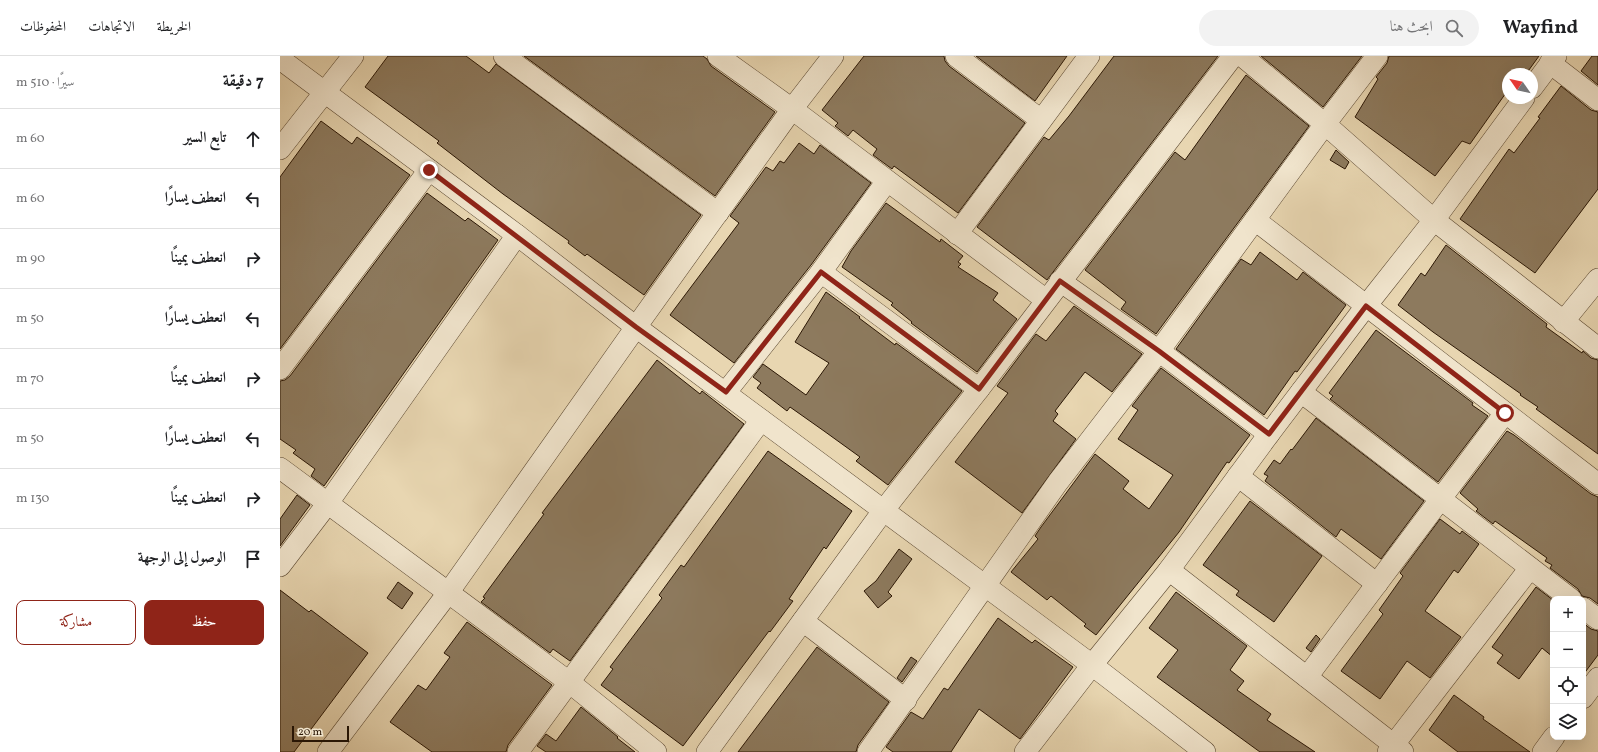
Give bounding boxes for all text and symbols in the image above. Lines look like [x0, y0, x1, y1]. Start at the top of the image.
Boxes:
search box [1199, 10, 1479, 46]
text: Wayfind [1503, 15, 1578, 41]
text: ابحث هنا [1390, 17, 1433, 38]
icon: search [1443, 17, 1465, 39]
text: المحفوظات [20, 18, 66, 37]
text: الاتجاهات [88, 18, 135, 37]
text: الخريطة [157, 18, 191, 37]
north arrow [1502, 68, 1538, 104]
text: 7 دقيقة [223, 70, 264, 93]
text: سيرًا · 510 m [16, 74, 74, 92]
text: تابع السير [184, 128, 226, 149]
icon: ahead [242, 128, 264, 150]
text: 60 m [16, 130, 45, 148]
route end [420, 161, 438, 179]
text: انعطف يسارًا [165, 188, 226, 209]
icon: left [242, 188, 264, 210]
text: 60 m [16, 190, 45, 208]
text: انعطف يمينًا [171, 248, 226, 269]
icon: right [242, 248, 264, 270]
text: 90 m [16, 250, 45, 268]
text: انعطف يسارًا [165, 308, 226, 329]
icon: left [242, 308, 264, 330]
text: 50 m [16, 310, 44, 328]
text: انعطف يمينًا [171, 368, 226, 389]
icon: right [242, 368, 264, 390]
text: 70 m [16, 370, 44, 388]
route start [1496, 404, 1514, 422]
text: انعطف يسارًا [165, 428, 226, 449]
icon: left [242, 428, 264, 450]
text: 50 m [16, 430, 44, 448]
text: انعطف يمينًا [171, 488, 226, 509]
icon: right [242, 488, 264, 510]
text: 130 m [16, 490, 49, 508]
text: الوصول إلى الوجهة [138, 548, 226, 569]
icon: arrive [242, 548, 264, 570]
map controls [1550, 596, 1586, 740]
button: + [1550, 596, 1586, 632]
button: مشاركة [16, 600, 136, 645]
button: حفظ [144, 600, 264, 645]
button: − [1550, 632, 1586, 668]
button: locate [1550, 668, 1586, 704]
button: layers [1550, 704, 1586, 740]
scale bar [292, 724, 349, 743]
text: 20 m [298, 725, 322, 740]

